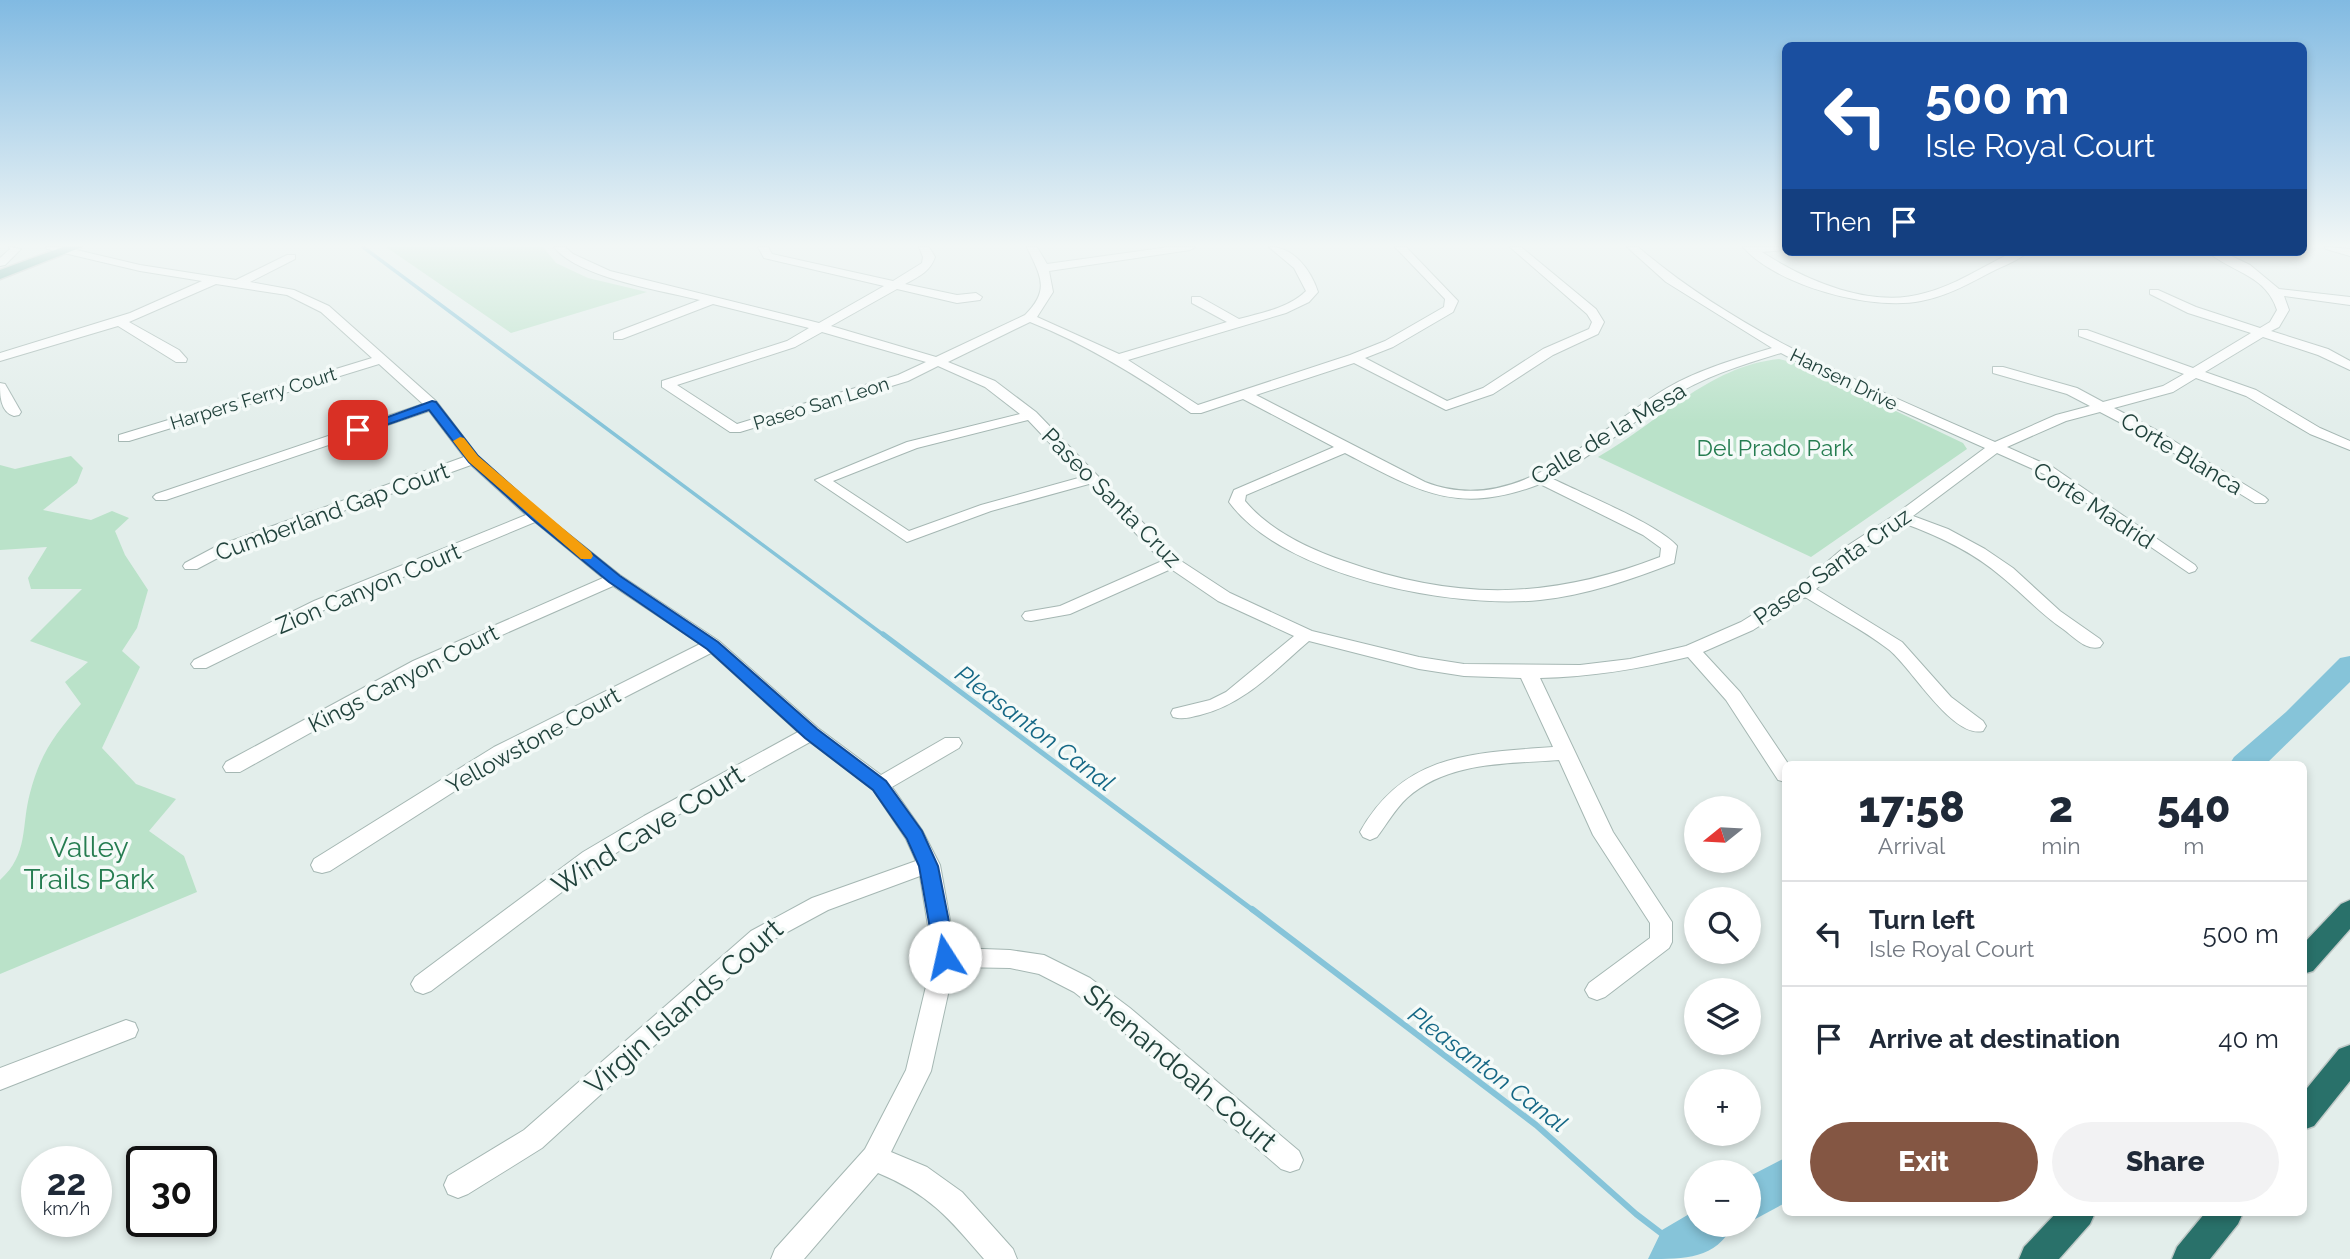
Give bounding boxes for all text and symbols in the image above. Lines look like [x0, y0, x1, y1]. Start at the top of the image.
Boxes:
text: 500 m [1925, 68, 2070, 125]
icon: left [1810, 70, 1901, 161]
text: Isle Royal Court [1925, 127, 2155, 164]
icon: arrive [1885, 203, 1923, 241]
text: Then [1810, 207, 1871, 237]
street label: Hansen Drive [1787, 343, 1901, 415]
street label: Harpers Ferry Court [167, 362, 339, 434]
street label: Paseo San Leon [750, 372, 892, 434]
street label: Calle de la Mesa [1526, 376, 1690, 490]
pin [328, 400, 388, 460]
street label: Corte Blanca [2116, 406, 2248, 500]
icon: arrive [339, 411, 377, 449]
street label: Paseo Santa Cruz [1037, 422, 1187, 572]
park label: Del Prado Park [1696, 434, 1854, 461]
street label: Cumberland Gap Court [211, 456, 453, 566]
street label: Corte Madrid [2028, 456, 2160, 554]
street label: Paseo Santa Cruz [1748, 502, 1916, 630]
street label: Zion Canyon Court [272, 537, 465, 639]
street label: Kings Canyon Court [303, 618, 503, 738]
water label: Pleasanton Canal [950, 659, 1120, 797]
street label: Yellowstone Court [441, 681, 625, 799]
street label: Wind Cave Court [546, 757, 751, 902]
text: 17:58 [1858, 783, 1965, 832]
text: 2 [2049, 783, 2073, 832]
text: 540 [2157, 783, 2231, 832]
north arrow [1684, 796, 1760, 873]
map controls [1684, 796, 1761, 1237]
park label: Valley Trails Park [23, 831, 155, 896]
text: Arrival [1878, 832, 1945, 859]
text: min [2041, 832, 2081, 859]
text: m [2183, 832, 2204, 859]
button: search [1684, 887, 1761, 964]
text: Turn left [1869, 905, 1975, 935]
street label: Virgin Islands Court [579, 912, 790, 1102]
icon: left [1810, 915, 1848, 953]
text: 500 m [2202, 919, 2279, 949]
position arrow [908, 920, 982, 994]
text: Isle Royal Court [1869, 935, 2034, 962]
street label: Shenandoah Court [1077, 978, 1284, 1159]
button: layers [1684, 978, 1761, 1055]
water label: Pleasanton Canal [1403, 1000, 1573, 1138]
icon: arrive [1810, 1020, 1848, 1058]
text: Arrive at destination [1869, 1024, 2120, 1054]
text: 40 m [2218, 1024, 2279, 1054]
button: + [1684, 1069, 1761, 1146]
button: Exit [1810, 1122, 2038, 1202]
button: Share [2052, 1122, 2279, 1202]
speed limit sign: 30 [126, 1146, 217, 1237]
button: − [1684, 1160, 1761, 1237]
text: 22 [47, 1162, 86, 1203]
text: km/h [43, 1198, 90, 1219]

